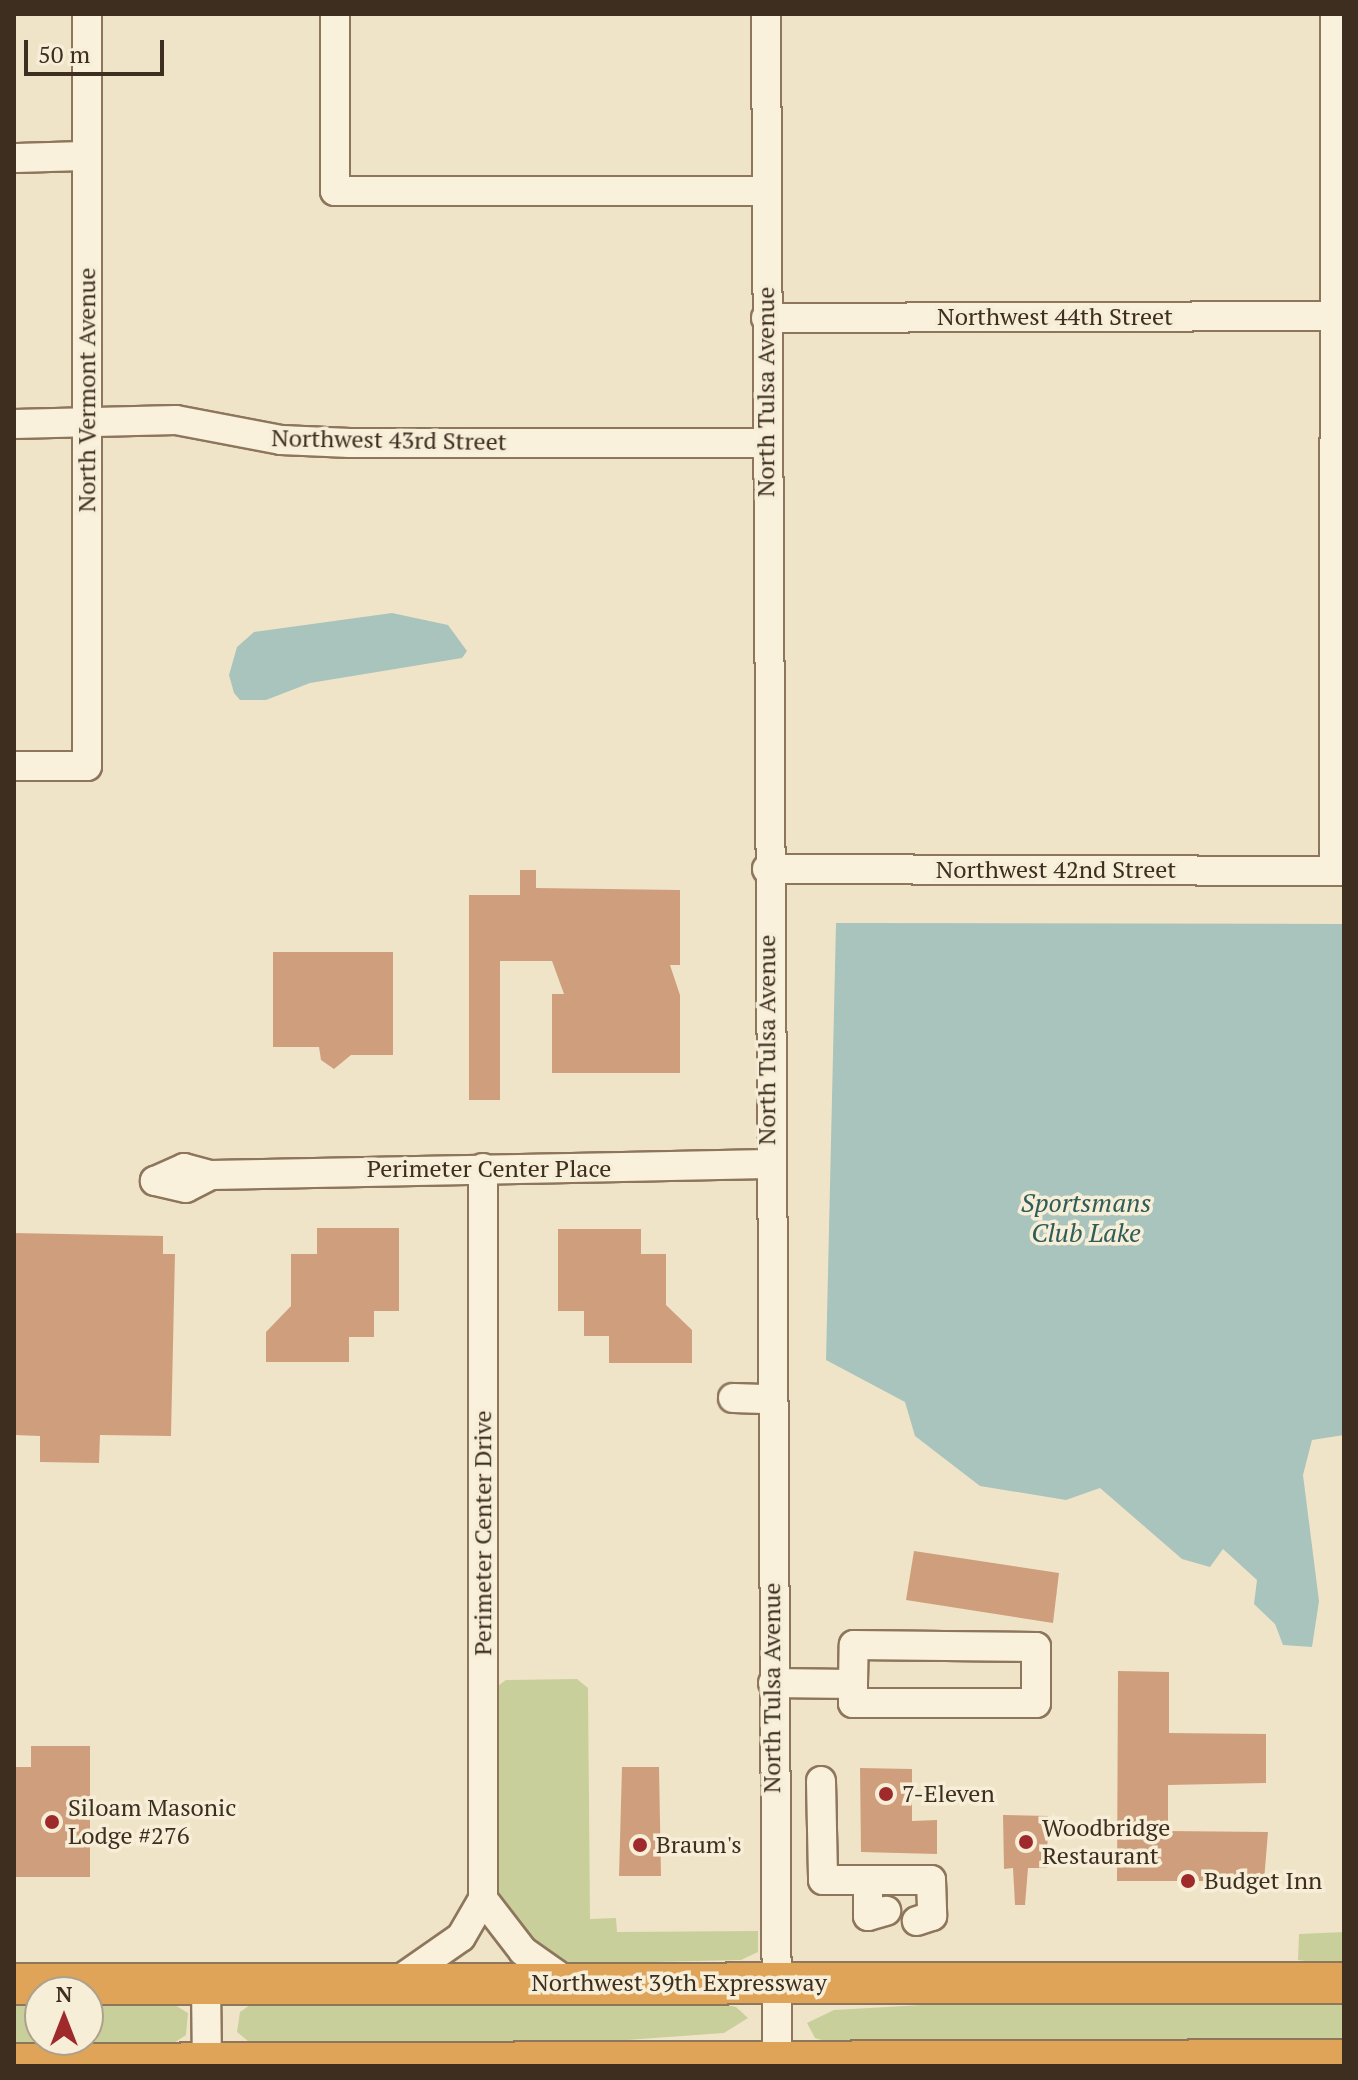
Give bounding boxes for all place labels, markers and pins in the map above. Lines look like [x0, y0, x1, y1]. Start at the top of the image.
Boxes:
place label: 7-Eleven [902, 1780, 995, 1808]
marker: 7-Eleven [877, 1785, 895, 1803]
place label: Siloam Masonic Lodge #276 [68, 1794, 237, 1850]
marker: Siloam Masonic Lodge #276 [43, 1813, 61, 1831]
place label: Woodbridge Restaurant [1042, 1814, 1170, 1870]
place label: Braum's [656, 1831, 742, 1859]
marker: Woodbridge Restaurant [1017, 1833, 1035, 1851]
marker: Braum's [631, 1836, 649, 1854]
place label: Budget Inn [1204, 1867, 1322, 1895]
marker: Budget Inn [1179, 1872, 1197, 1890]

